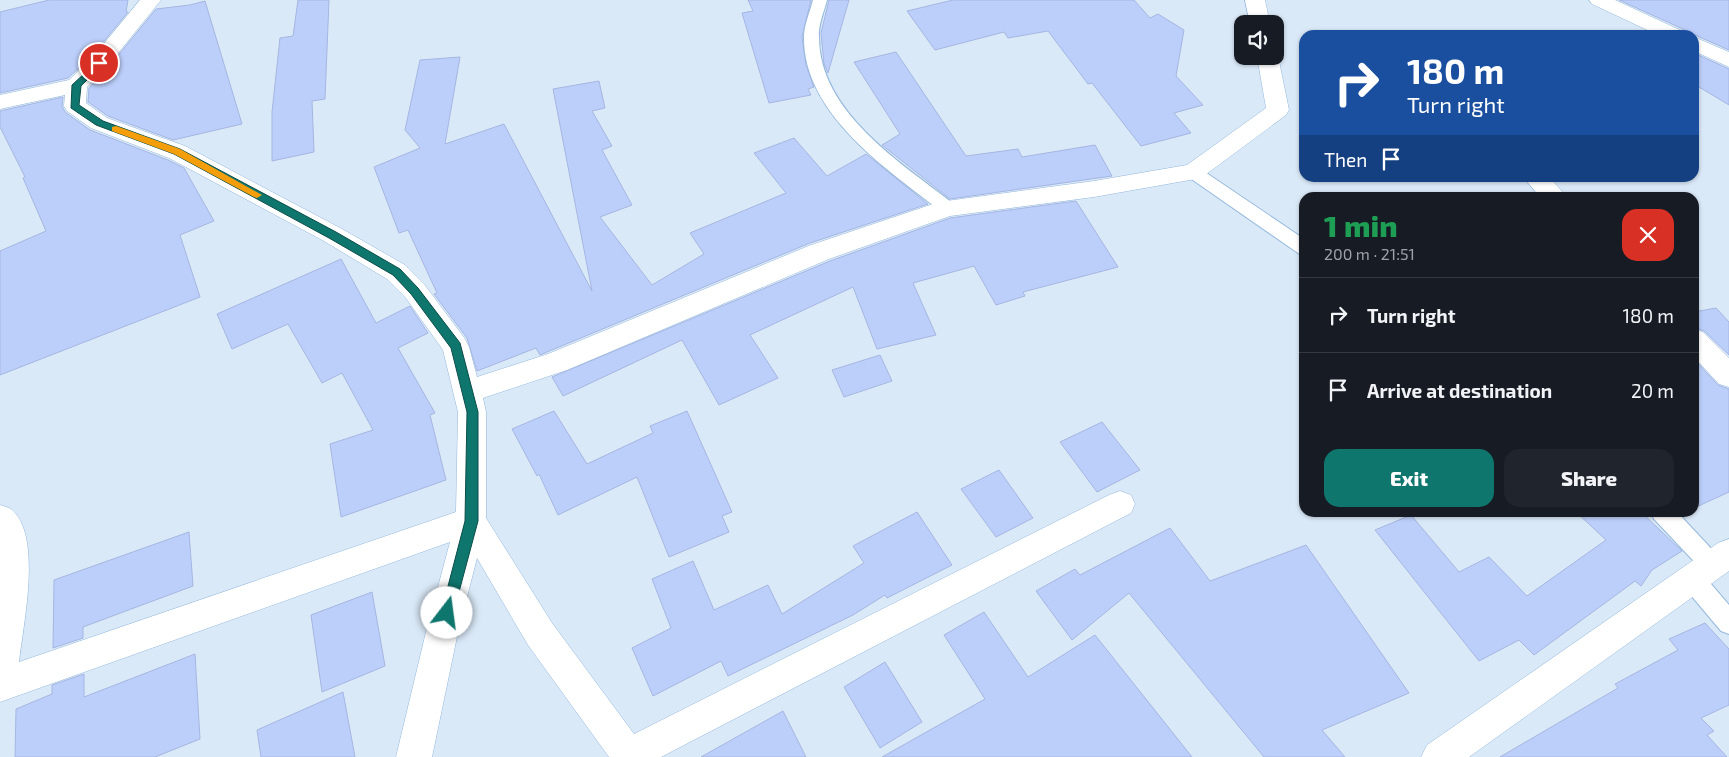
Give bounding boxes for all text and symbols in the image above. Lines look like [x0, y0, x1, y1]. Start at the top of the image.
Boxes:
map controls [1234, 15, 1284, 65]
button: sound [1234, 15, 1284, 65]
pin [78, 42, 120, 84]
icon: arrive [85, 49, 113, 77]
text: 180 m [1407, 49, 1504, 91]
icon: right [1324, 50, 1389, 115]
text: Turn right [1407, 91, 1505, 117]
icon: arrive [1377, 145, 1405, 173]
text: Then [1324, 148, 1367, 171]
text: 1 min [1324, 207, 1398, 243]
button: close [1622, 209, 1674, 261]
text: 200 m · 21:51 [1324, 244, 1415, 263]
icon: right [1324, 301, 1352, 329]
text: Turn right [1367, 304, 1455, 327]
text: 180 m [1623, 304, 1674, 327]
icon: arrive [1324, 376, 1352, 404]
text: Arrive at destination [1367, 379, 1552, 402]
text: 20 m [1631, 379, 1674, 402]
button: Exit [1324, 449, 1494, 507]
button: Share [1504, 449, 1674, 507]
position arrow [420, 586, 472, 638]

